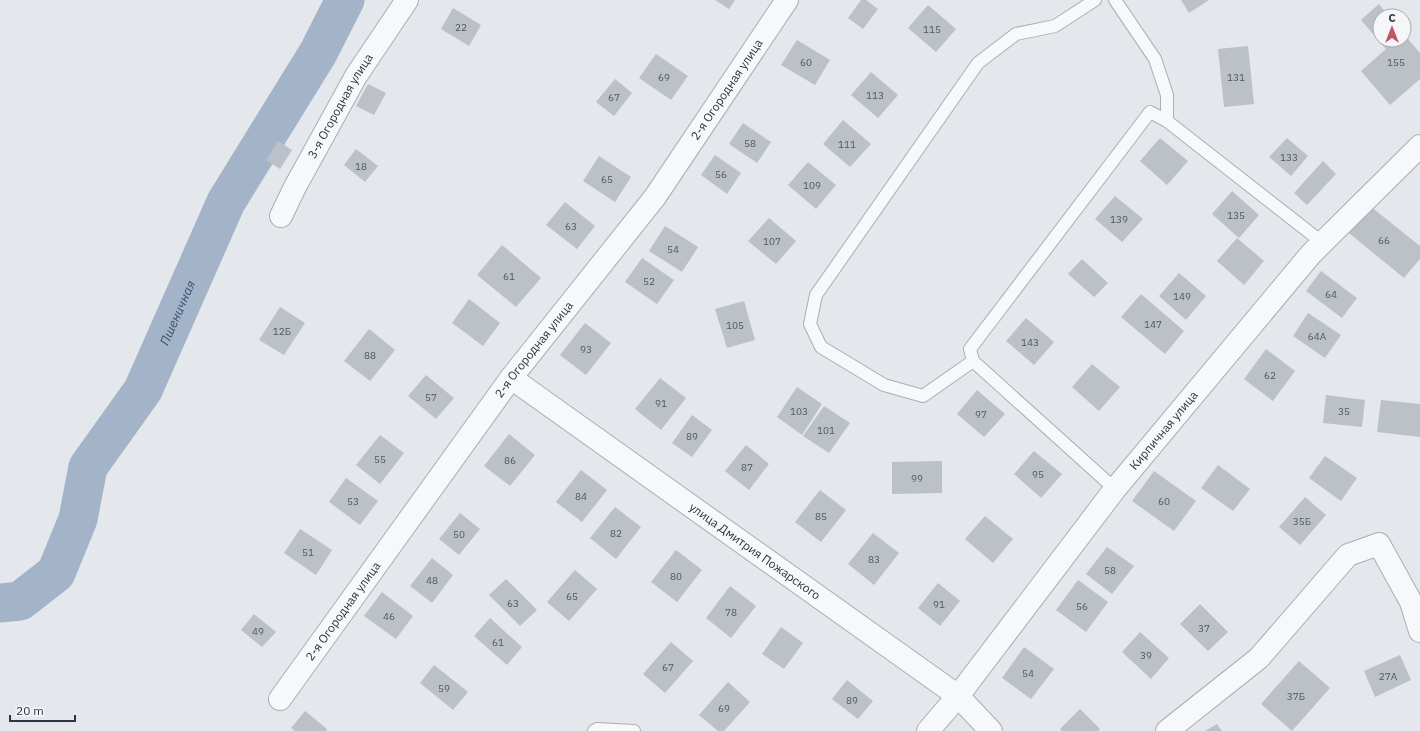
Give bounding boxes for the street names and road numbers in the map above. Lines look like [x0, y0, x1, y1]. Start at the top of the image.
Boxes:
street label: 2-я Огородная улица [687, 36, 766, 143]
street label: 3-я Огородная улица [304, 50, 376, 161]
street label: 2-я Огородная улица [491, 298, 576, 400]
street label: Кирпичная улица [1126, 387, 1201, 473]
street label: улица Дмитрия Пожарского [686, 499, 824, 603]
street label: 2-я Огородная улица [302, 558, 384, 663]

